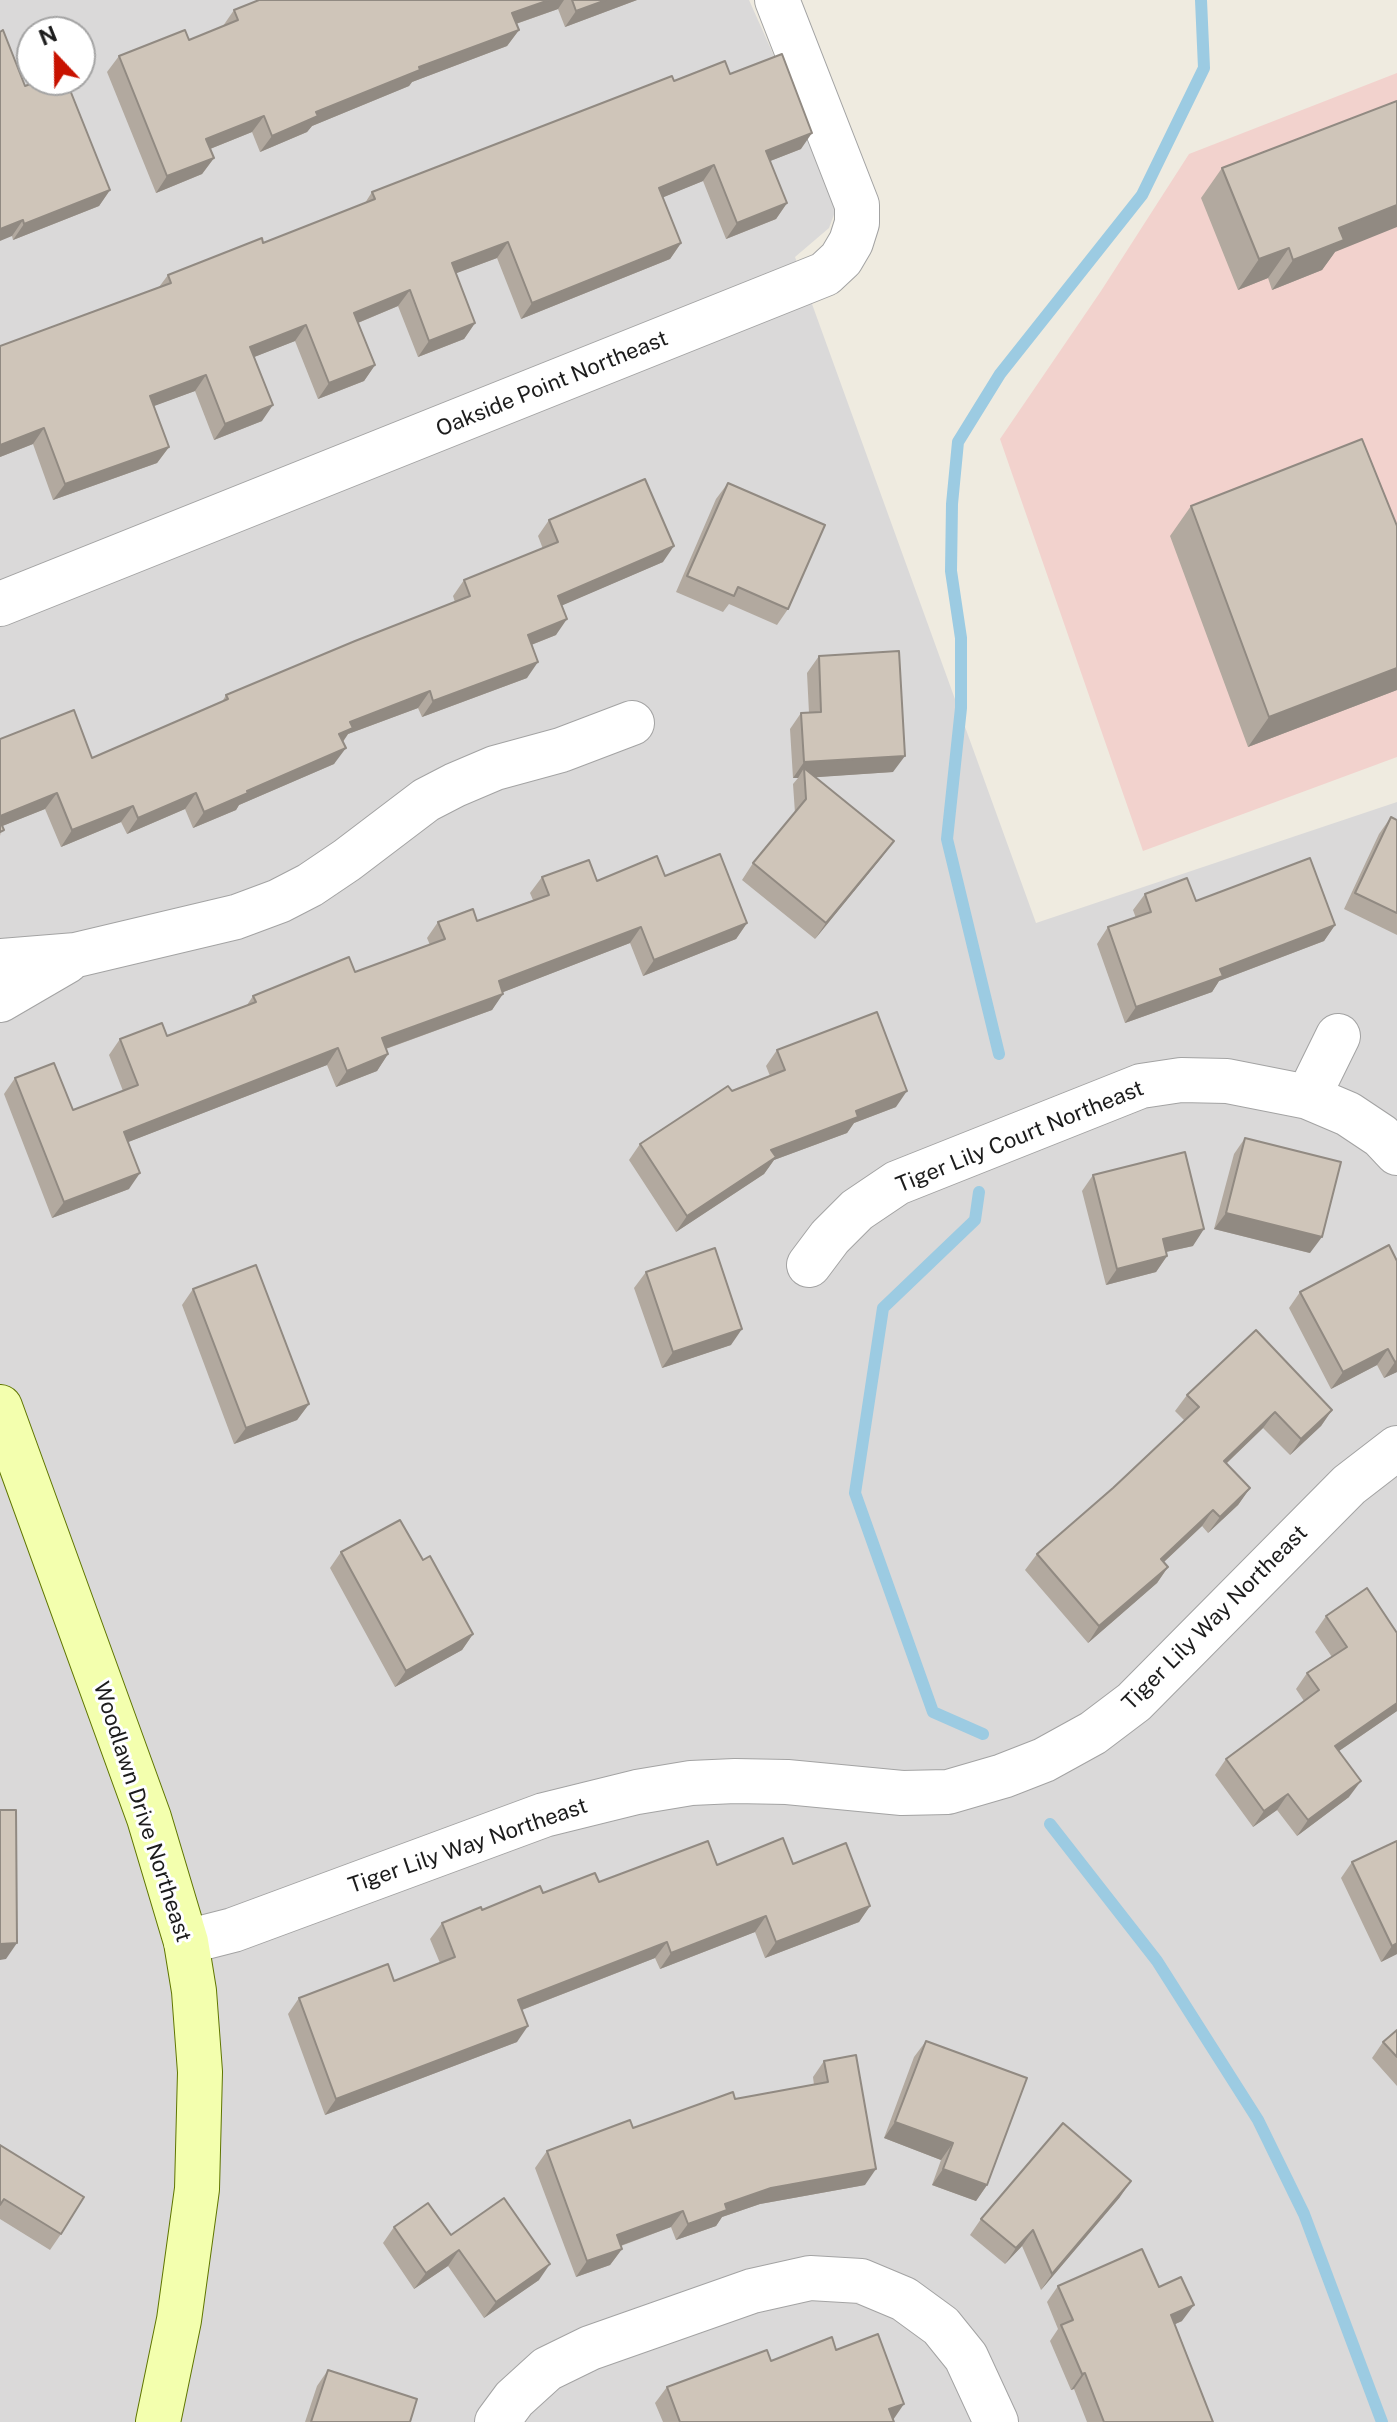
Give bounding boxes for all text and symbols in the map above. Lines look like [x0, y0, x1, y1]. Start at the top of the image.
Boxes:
north arrow [16, 16, 96, 96]
text: N [35, 20, 61, 51]
street label: Oakside Point Northeast [432, 325, 672, 443]
street label: Tiger Lily Court Northeast [892, 1075, 1148, 1199]
street label: Tiger Lily Way Northeast [1117, 1520, 1313, 1716]
street label: Woodlawn Drive Northeast [87, 1679, 197, 1945]
street label: Tiger Lily Way Northeast [345, 1793, 591, 1899]

